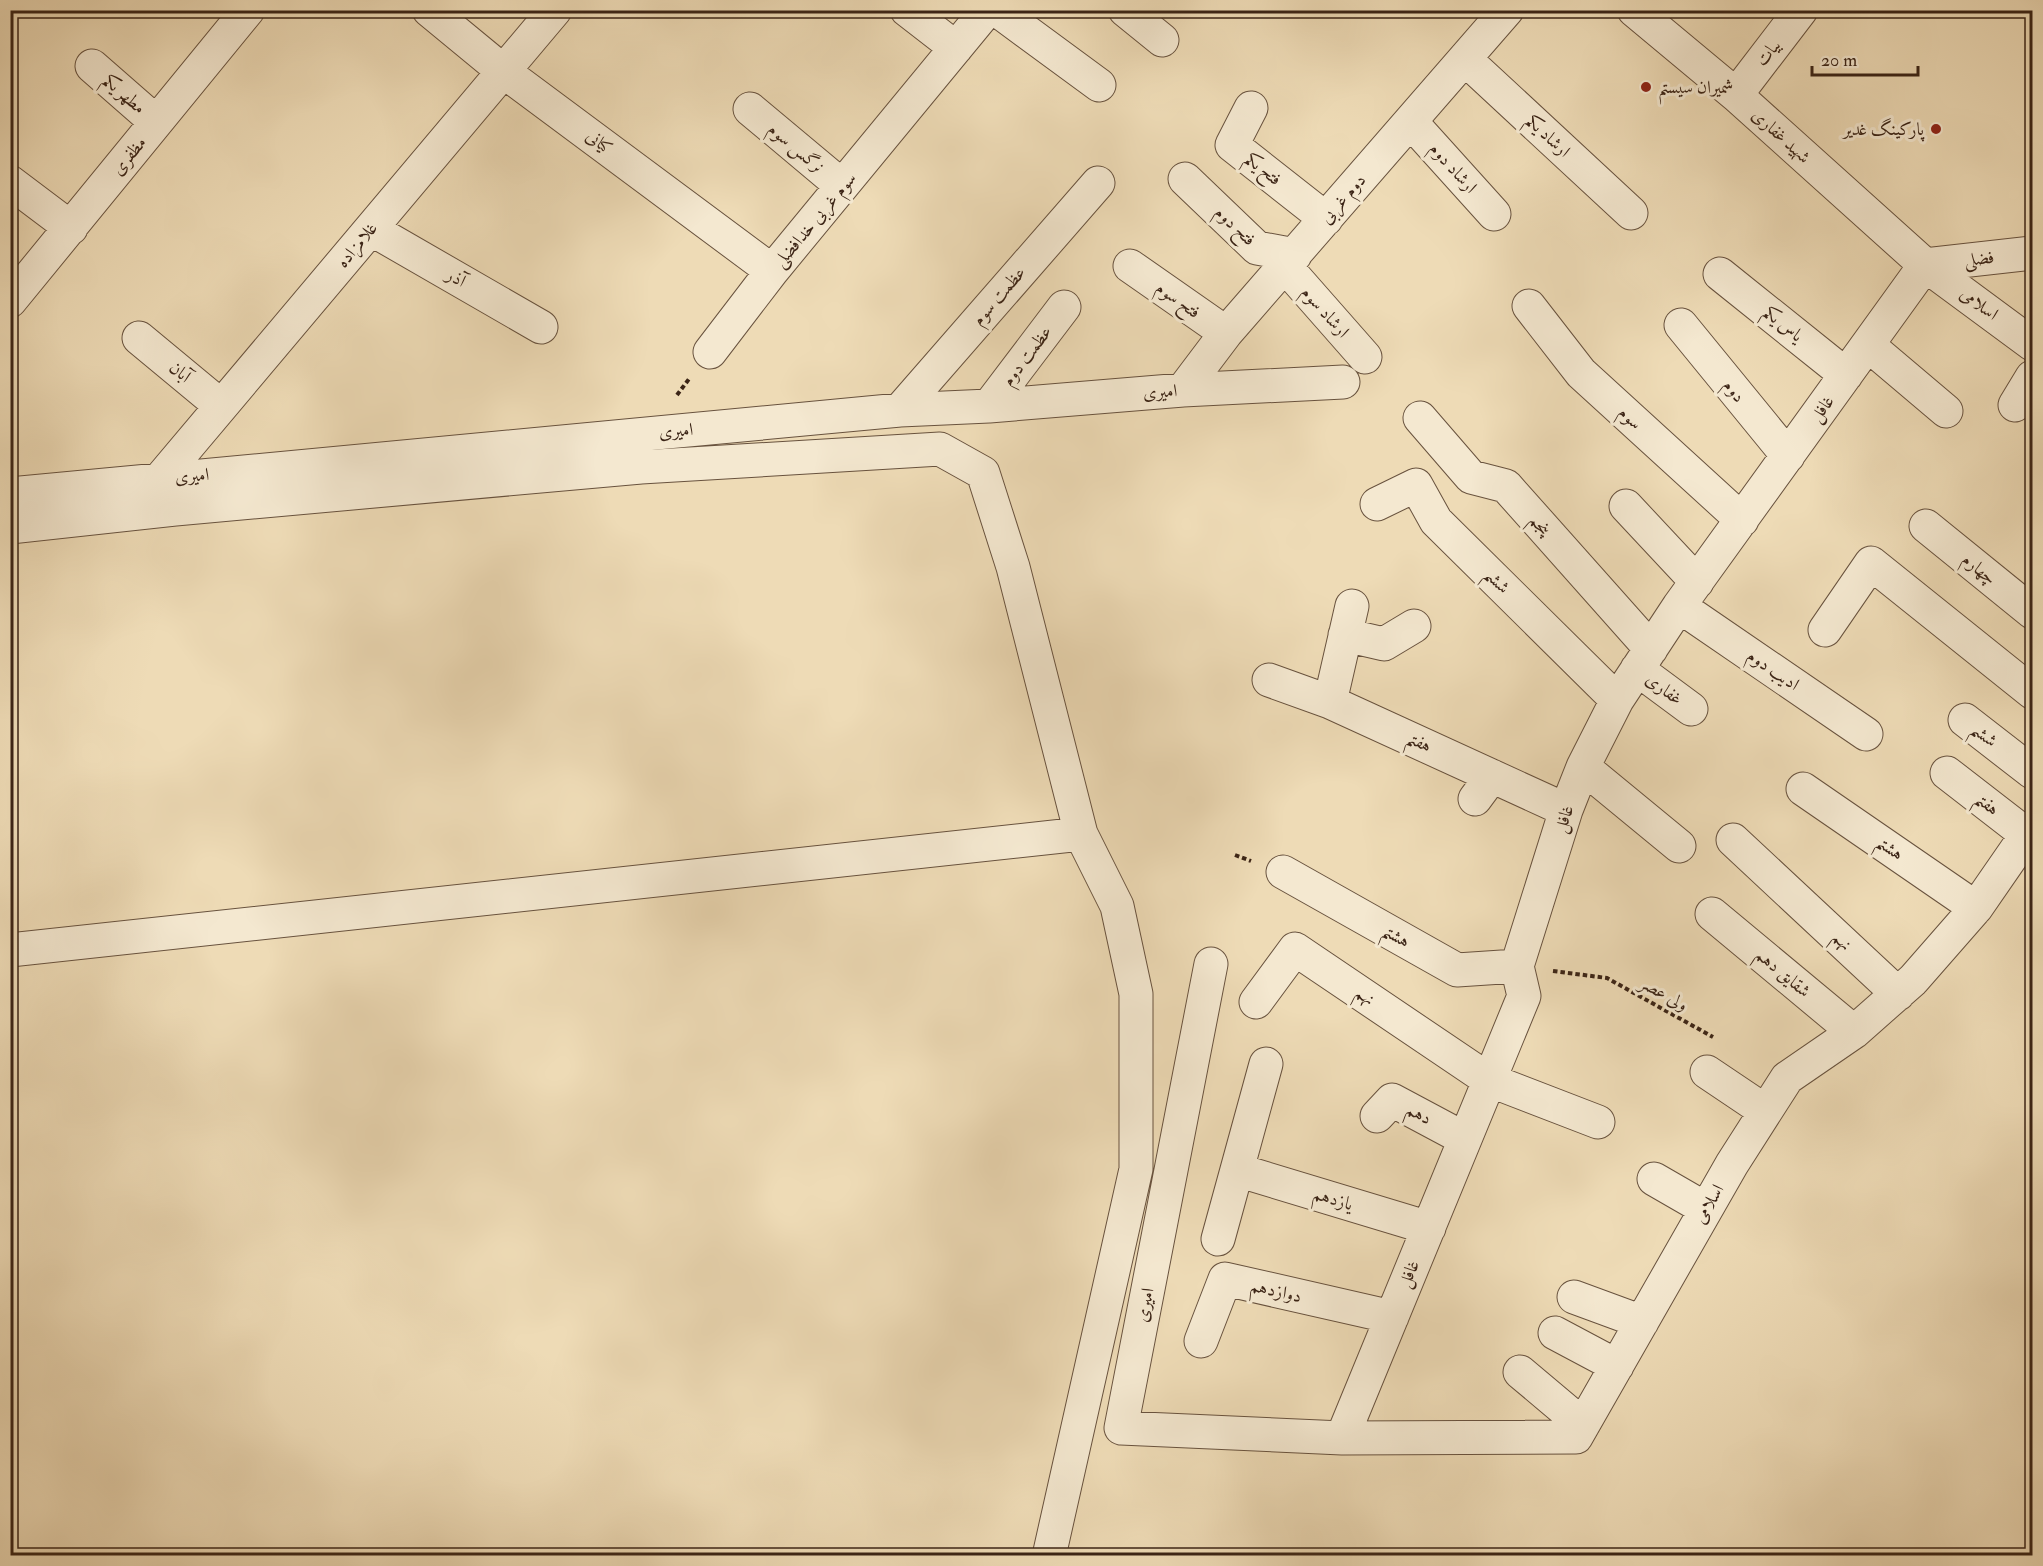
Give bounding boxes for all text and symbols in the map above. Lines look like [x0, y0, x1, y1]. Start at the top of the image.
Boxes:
street label: بیات [1750, 35, 1786, 71]
scale bar [1812, 39, 1918, 77]
text: 20 m [1821, 49, 1857, 72]
street label: مطهر يكم [94, 69, 150, 123]
place label: شمیران سیستم [1658, 76, 1733, 105]
marker: شمیران سیستم [1639, 80, 1653, 94]
street label: شهید غفاری [1747, 104, 1815, 168]
street label: ارشاد یکم [1517, 109, 1575, 166]
place label: پارکینگ غدیر [1841, 117, 1926, 142]
street label: نرگس سوم [760, 118, 829, 181]
marker: پارکینگ غدیر [1929, 122, 1943, 136]
street label: کیانی [581, 125, 617, 159]
street label: مظفری [106, 132, 152, 180]
street label: ارشاد دوم [1421, 138, 1482, 201]
street label: فتح یکم [1237, 147, 1286, 195]
street label: سوم غربی خدافضلی [768, 168, 865, 275]
street label: دوم غربی [1315, 169, 1374, 231]
street label: فتح دوم [1207, 201, 1261, 254]
street label: غلامزاده [331, 217, 384, 273]
street label: فضلی [1963, 246, 1996, 273]
street label: آذر [440, 262, 472, 294]
street label: عظمت سوم [967, 262, 1034, 333]
street label: فتح سوم [1149, 276, 1205, 327]
street label: ارشاد سوم [1293, 281, 1354, 345]
street label: اسلامی [1955, 282, 2003, 326]
street label: یاس یکم [1755, 301, 1809, 352]
street label: عظمت دوم [997, 321, 1060, 393]
street label: آبان [164, 356, 197, 389]
street label: دوم [1715, 375, 1750, 410]
street label: امیری [1142, 379, 1178, 405]
street label: غافل [1804, 391, 1840, 428]
street label: سوم [1610, 401, 1647, 438]
street label: امیری [658, 418, 694, 444]
street label: امیری [174, 463, 210, 489]
street label: پنجم [1521, 509, 1557, 545]
street label: چهارم [1954, 548, 2001, 593]
street label: ششم [1475, 563, 1515, 603]
street label: ادیب دوم [1740, 644, 1804, 699]
street label: غفاری [1641, 668, 1687, 710]
street label: ششم [1963, 718, 2002, 757]
street label: هفتم [1400, 726, 1435, 763]
street label: هفتم [1966, 787, 2004, 825]
street label: غافل [1549, 802, 1580, 836]
street label: هشتم [1868, 830, 1908, 870]
street label: هشتم [1375, 919, 1414, 958]
street label: نهم [1824, 926, 1857, 960]
street label: شقایق دهم [1748, 943, 1815, 1007]
street label: ولی عصر [1634, 970, 1692, 1017]
street label: نهم [1348, 981, 1379, 1015]
street label: دهم [1400, 1098, 1436, 1135]
street label: اسلامی [1689, 1180, 1730, 1228]
street label: یازدهم [1309, 1182, 1357, 1221]
street label: غافل [1393, 1257, 1426, 1292]
street label: دوازدهم [1247, 1274, 1304, 1313]
street label: امیری [1130, 1286, 1160, 1324]

